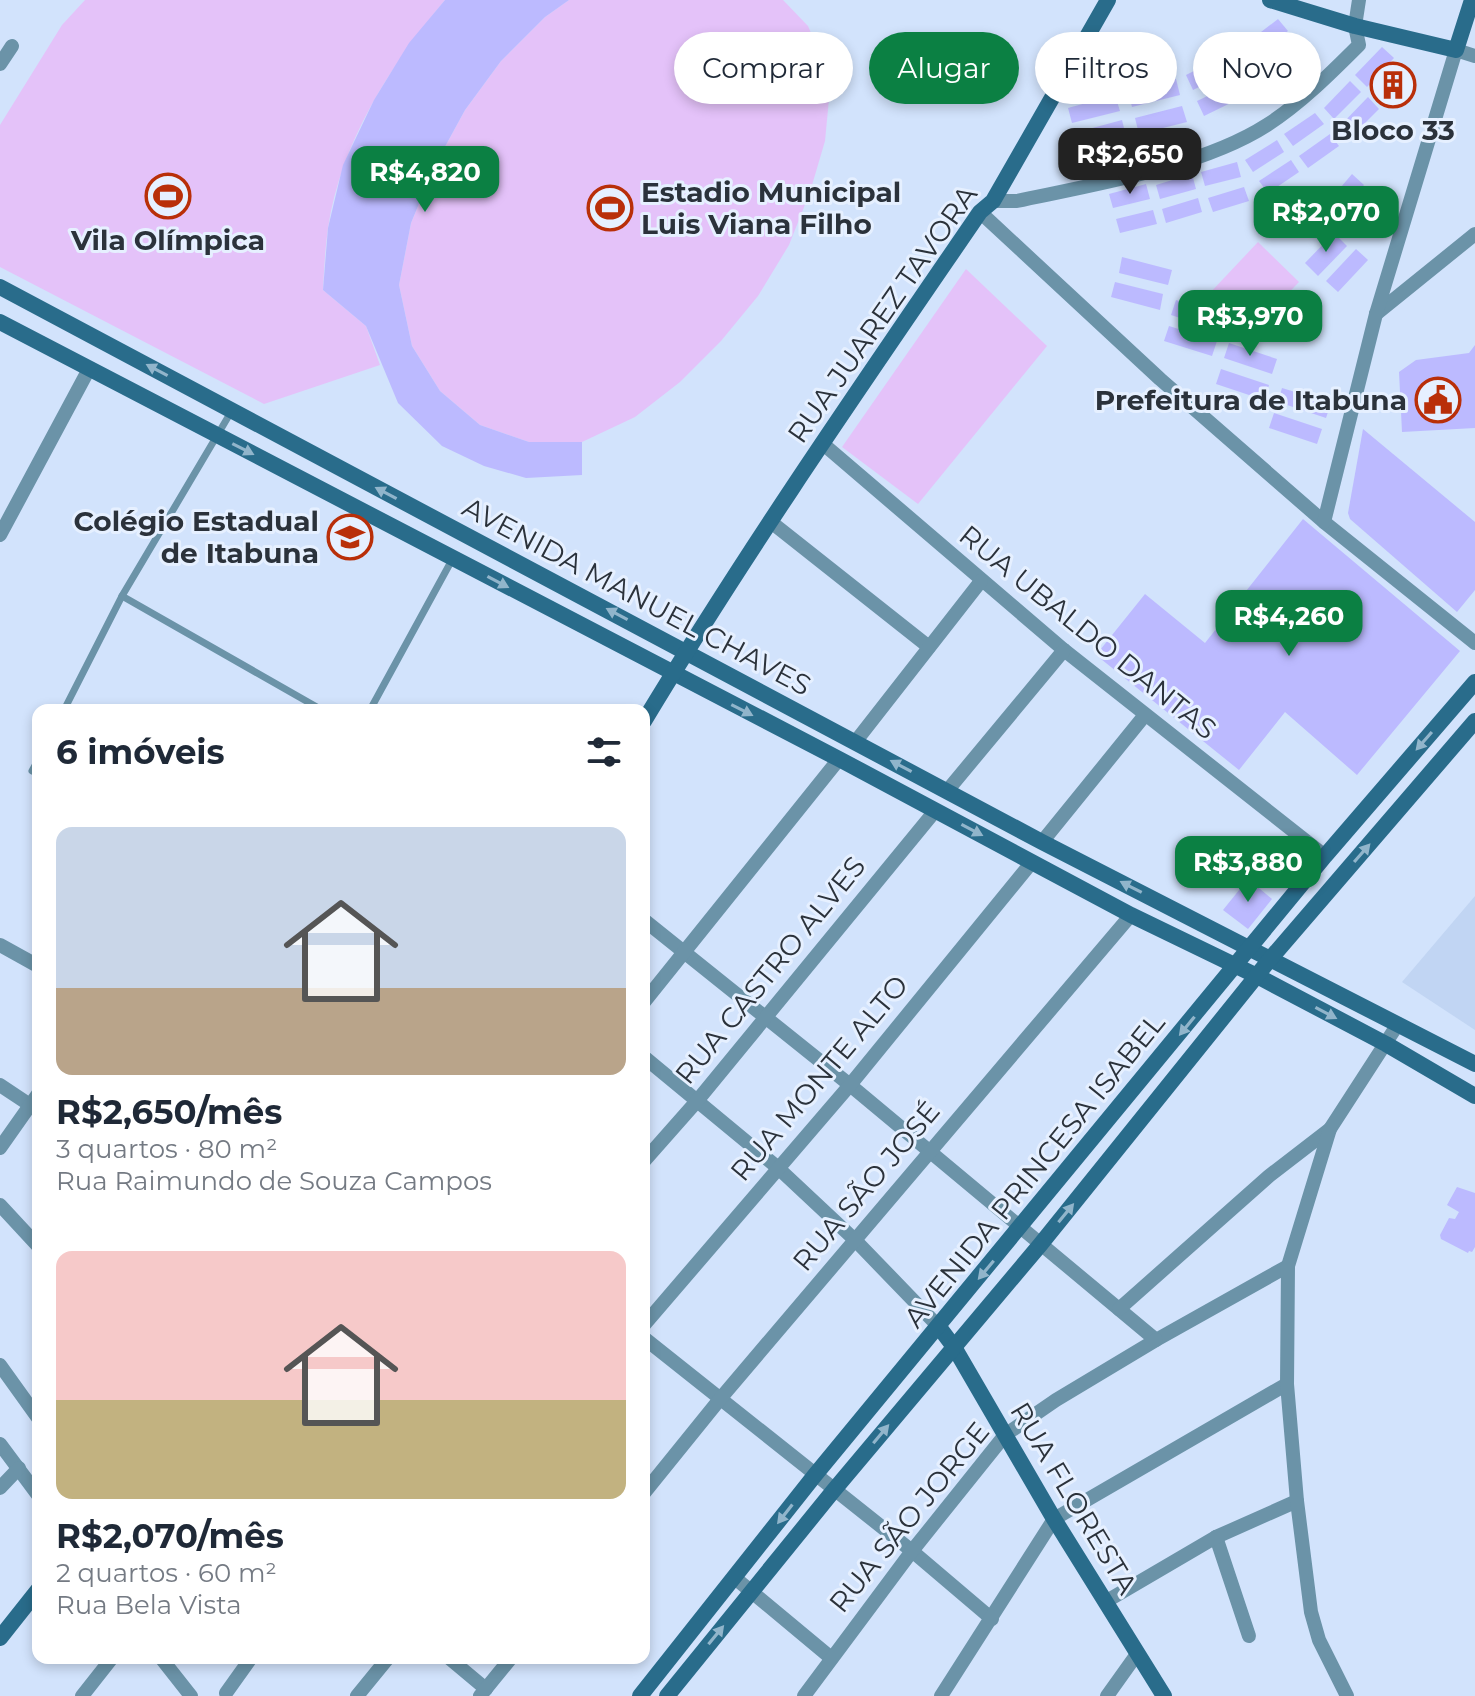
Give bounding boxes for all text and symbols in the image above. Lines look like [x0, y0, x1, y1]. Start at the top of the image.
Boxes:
chip: Comprar [674, 32, 853, 104]
chip: Alugar [869, 32, 1019, 104]
chip: Filtros [1035, 32, 1177, 104]
chip: Novo [1193, 32, 1321, 104]
building icon: Bloco 33 [1369, 61, 1417, 109]
place label: Bloco 33 [1331, 113, 1455, 147]
pin: R$2,650 [1056, 128, 1204, 196]
text: R$2,650 [1076, 138, 1184, 170]
pin: R$4,820 [351, 146, 499, 214]
text: R$4,820 [369, 156, 481, 188]
sports icon: Vila Olímpica [144, 172, 192, 220]
place label: Estadio Municipal Luis Viana Filho [641, 175, 901, 241]
street label: RUA JUAREZ TAVORA [780, 178, 984, 449]
sports icon: Estadio Municipal Luis Viana Filho [586, 184, 634, 232]
pin: R$2,070 [1252, 186, 1400, 254]
text: R$2,070 [1272, 196, 1380, 228]
place label: Vila Olímpica [70, 223, 265, 257]
pin: R$3,970 [1176, 290, 1324, 358]
text: R$3,970 [1196, 300, 1304, 332]
one-way arrow [146, 364, 169, 377]
public building icon: Prefeitura de Itabuna [1414, 376, 1462, 424]
place label: Prefeitura de Itabuna [1095, 383, 1407, 417]
one-way arrow [232, 441, 254, 455]
one-way arrow [375, 486, 398, 499]
street label: AVENIDA MANUEL CHAVES [457, 490, 817, 702]
place label: Colégio Estadual de Itabuna [74, 504, 319, 570]
school or university icon: Colégio Estadual de Itabuna [326, 513, 374, 561]
street label: RUA UBALDO DANTAS [952, 518, 1224, 746]
one-way arrow [487, 575, 510, 588]
pin: R$4,260 [1215, 590, 1363, 658]
text: R$4,260 [1233, 600, 1345, 632]
one-way arrow [605, 607, 628, 620]
one-way arrow [730, 703, 753, 716]
icon: filters [582, 730, 626, 774]
text: 6 imóveis [56, 731, 225, 773]
one-way arrow [1416, 731, 1433, 751]
one-way arrow [890, 759, 912, 773]
one-way arrow [961, 824, 984, 837]
pin: R$3,880 [1174, 836, 1322, 904]
one-way arrow [1353, 843, 1370, 863]
text: R$3,880 [1193, 846, 1303, 878]
street label: RUA CASTRO ALVES [668, 849, 872, 1091]
icon: home [269, 879, 413, 1023]
one-way arrow [1119, 880, 1142, 894]
street label: RUA MONTE ALTO [723, 968, 915, 1188]
street label: AVENIDA PRINCESA ISABEL [896, 1005, 1172, 1334]
one-way arrow [1315, 1006, 1338, 1019]
one-way arrow [1179, 1016, 1196, 1036]
text: R$2,650/mês [56, 1091, 282, 1133]
street label: RUA SÃO JOSÉ [785, 1094, 947, 1278]
text: 3 quartos · 80 m² [56, 1133, 277, 1165]
text: Rua Raimundo de Souza Campos [56, 1165, 492, 1197]
one-way arrow [1057, 1203, 1074, 1223]
one-way arrow [978, 1260, 995, 1280]
icon: home [269, 1303, 413, 1447]
street label: RUA FLORESTA [1003, 1396, 1145, 1601]
street label: RUA SÃO JORGE [822, 1415, 996, 1619]
one-way arrow [872, 1425, 889, 1445]
one-way arrow [778, 1504, 794, 1524]
text: R$2,070/mês [56, 1515, 284, 1557]
text: 2 quartos · 60 m² [56, 1557, 277, 1589]
text: Rua Bela Vista [56, 1589, 242, 1621]
one-way arrow [707, 1626, 724, 1646]

